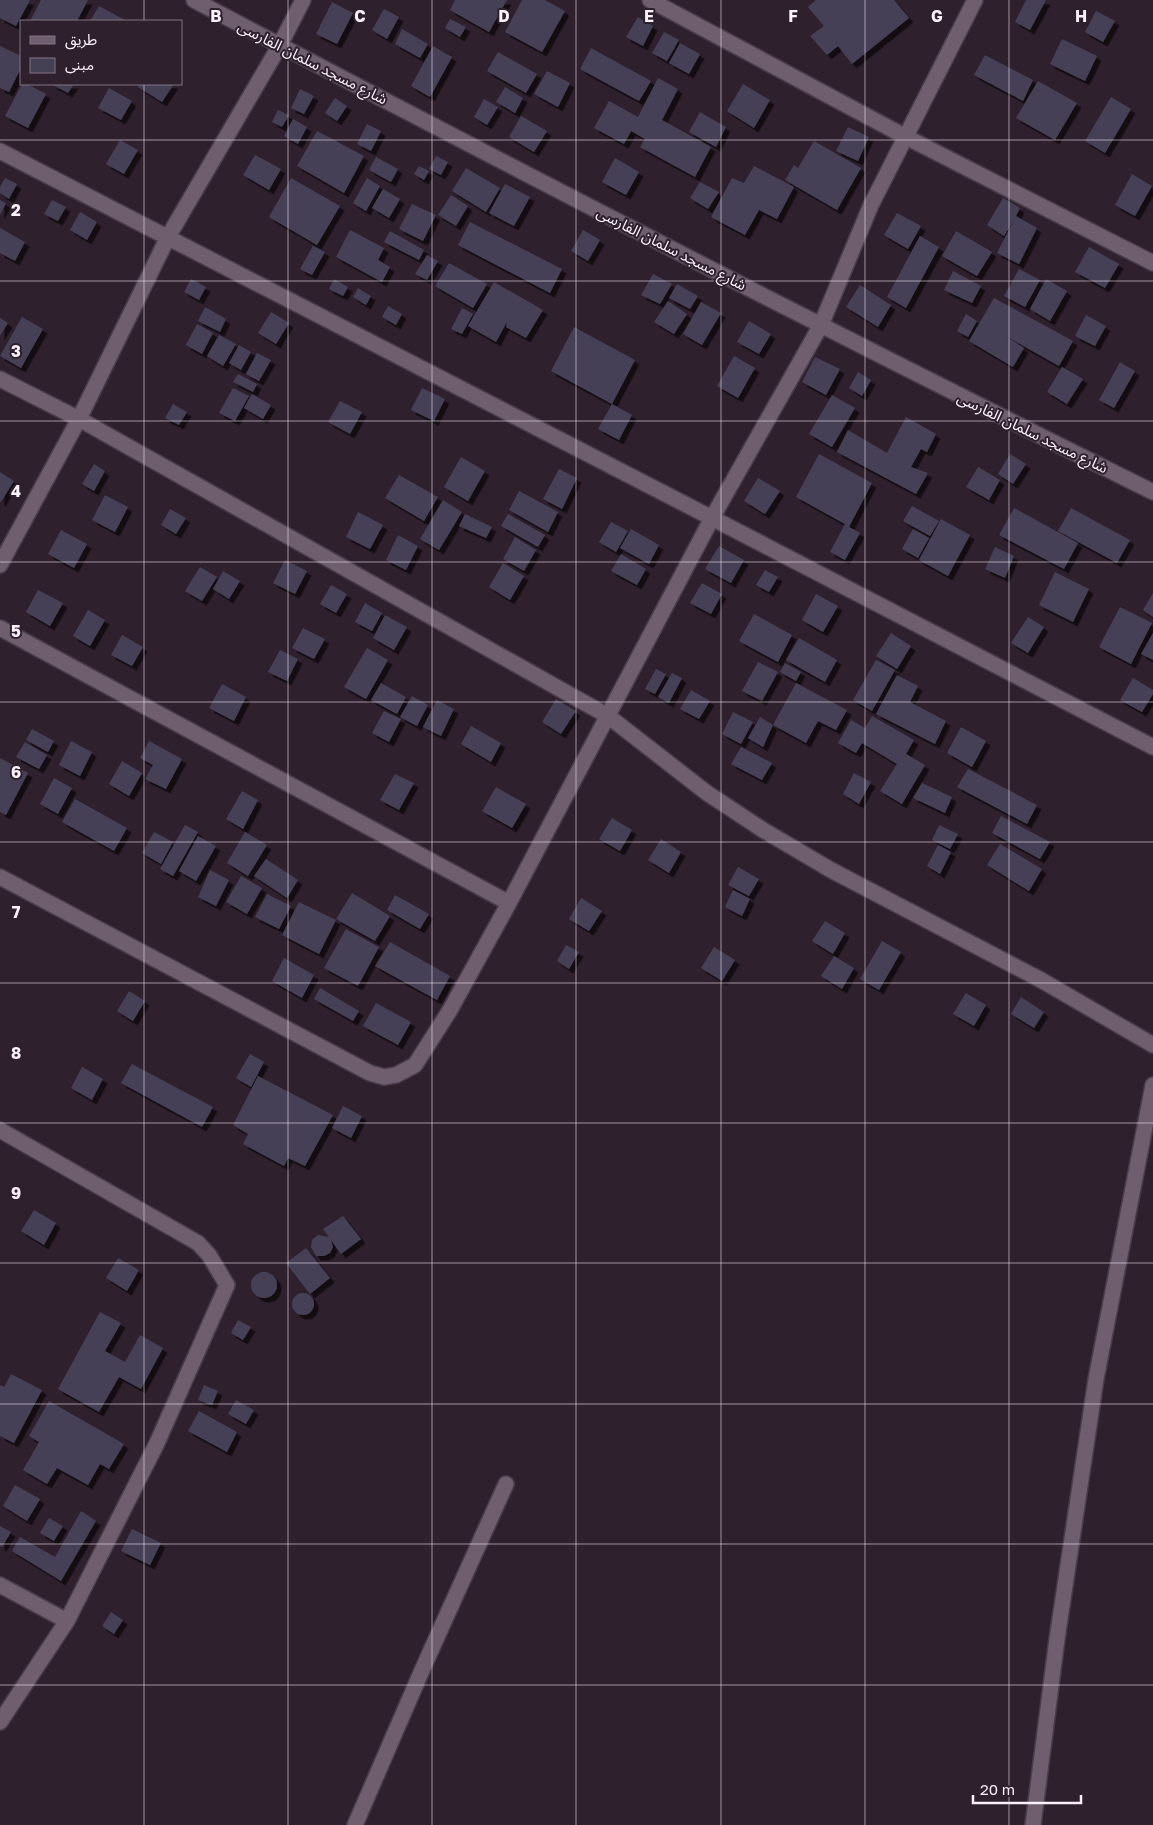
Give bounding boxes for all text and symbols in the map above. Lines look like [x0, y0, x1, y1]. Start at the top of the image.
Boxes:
text: B [210, 6, 222, 26]
text: C [354, 6, 366, 26]
text: D [498, 6, 510, 26]
text: E [644, 6, 654, 26]
text: F [788, 6, 798, 26]
text: G [931, 6, 943, 26]
text: H [1075, 6, 1087, 26]
street label: شارع مسجد سلمان الفارسى [233, 16, 391, 111]
legend [20, 20, 182, 85]
text: طريق [65, 30, 97, 50]
text: مبنى [65, 55, 94, 74]
text: 2 [11, 200, 21, 220]
street label: شارع مسجد سلمان الفارسى [592, 202, 750, 297]
text: 3 [11, 341, 21, 361]
street label: شارع مسجد سلمان الفارسى [953, 388, 1111, 480]
text: 4 [11, 481, 21, 501]
text: 5 [11, 621, 21, 641]
text: 6 [11, 762, 21, 782]
text: 7 [12, 902, 21, 922]
text: 8 [11, 1043, 21, 1063]
text: 9 [11, 1183, 21, 1203]
scale bar [973, 1772, 1080, 1804]
text: 20 m [980, 1780, 1015, 1798]

